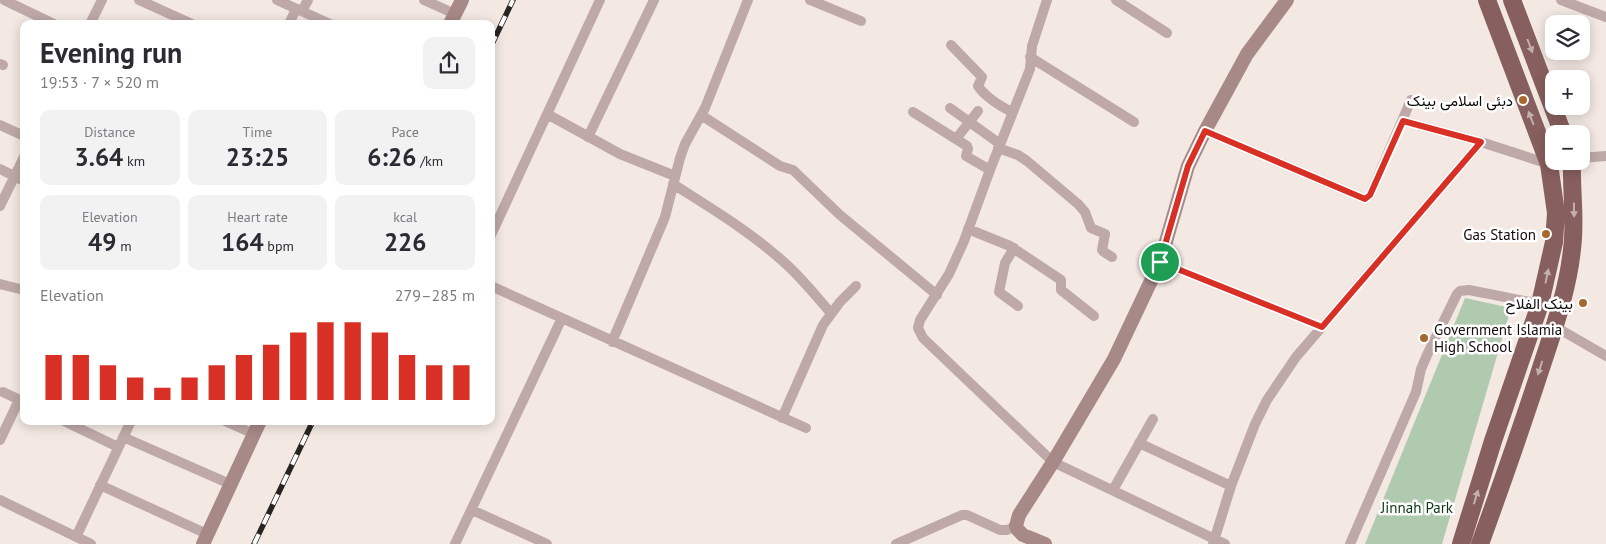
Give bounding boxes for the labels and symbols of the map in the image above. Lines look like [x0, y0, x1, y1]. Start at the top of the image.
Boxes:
one-way arrow [1526, 38, 1534, 53]
place label: دبئی اسلامی بینک [1407, 91, 1513, 111]
marker: دبئی اسلامی بینک [1517, 94, 1529, 106]
one-way arrow [1527, 111, 1535, 125]
one-way arrow [1570, 202, 1578, 218]
place label: Gas Station [1463, 225, 1536, 244]
marker: Gas Station [1540, 228, 1552, 240]
pin [1139, 241, 1181, 283]
one-way arrow [1543, 269, 1551, 284]
place label: بینک الفلاح [1506, 294, 1573, 315]
marker: بینک الفلاح [1577, 297, 1589, 309]
place label: Government Islamia High School [1434, 320, 1562, 356]
marker: Government Islamia High School [1418, 332, 1430, 344]
one-way arrow [1536, 361, 1544, 376]
one-way arrow [1472, 490, 1480, 505]
park label: Jinnah Park [1380, 498, 1454, 517]

